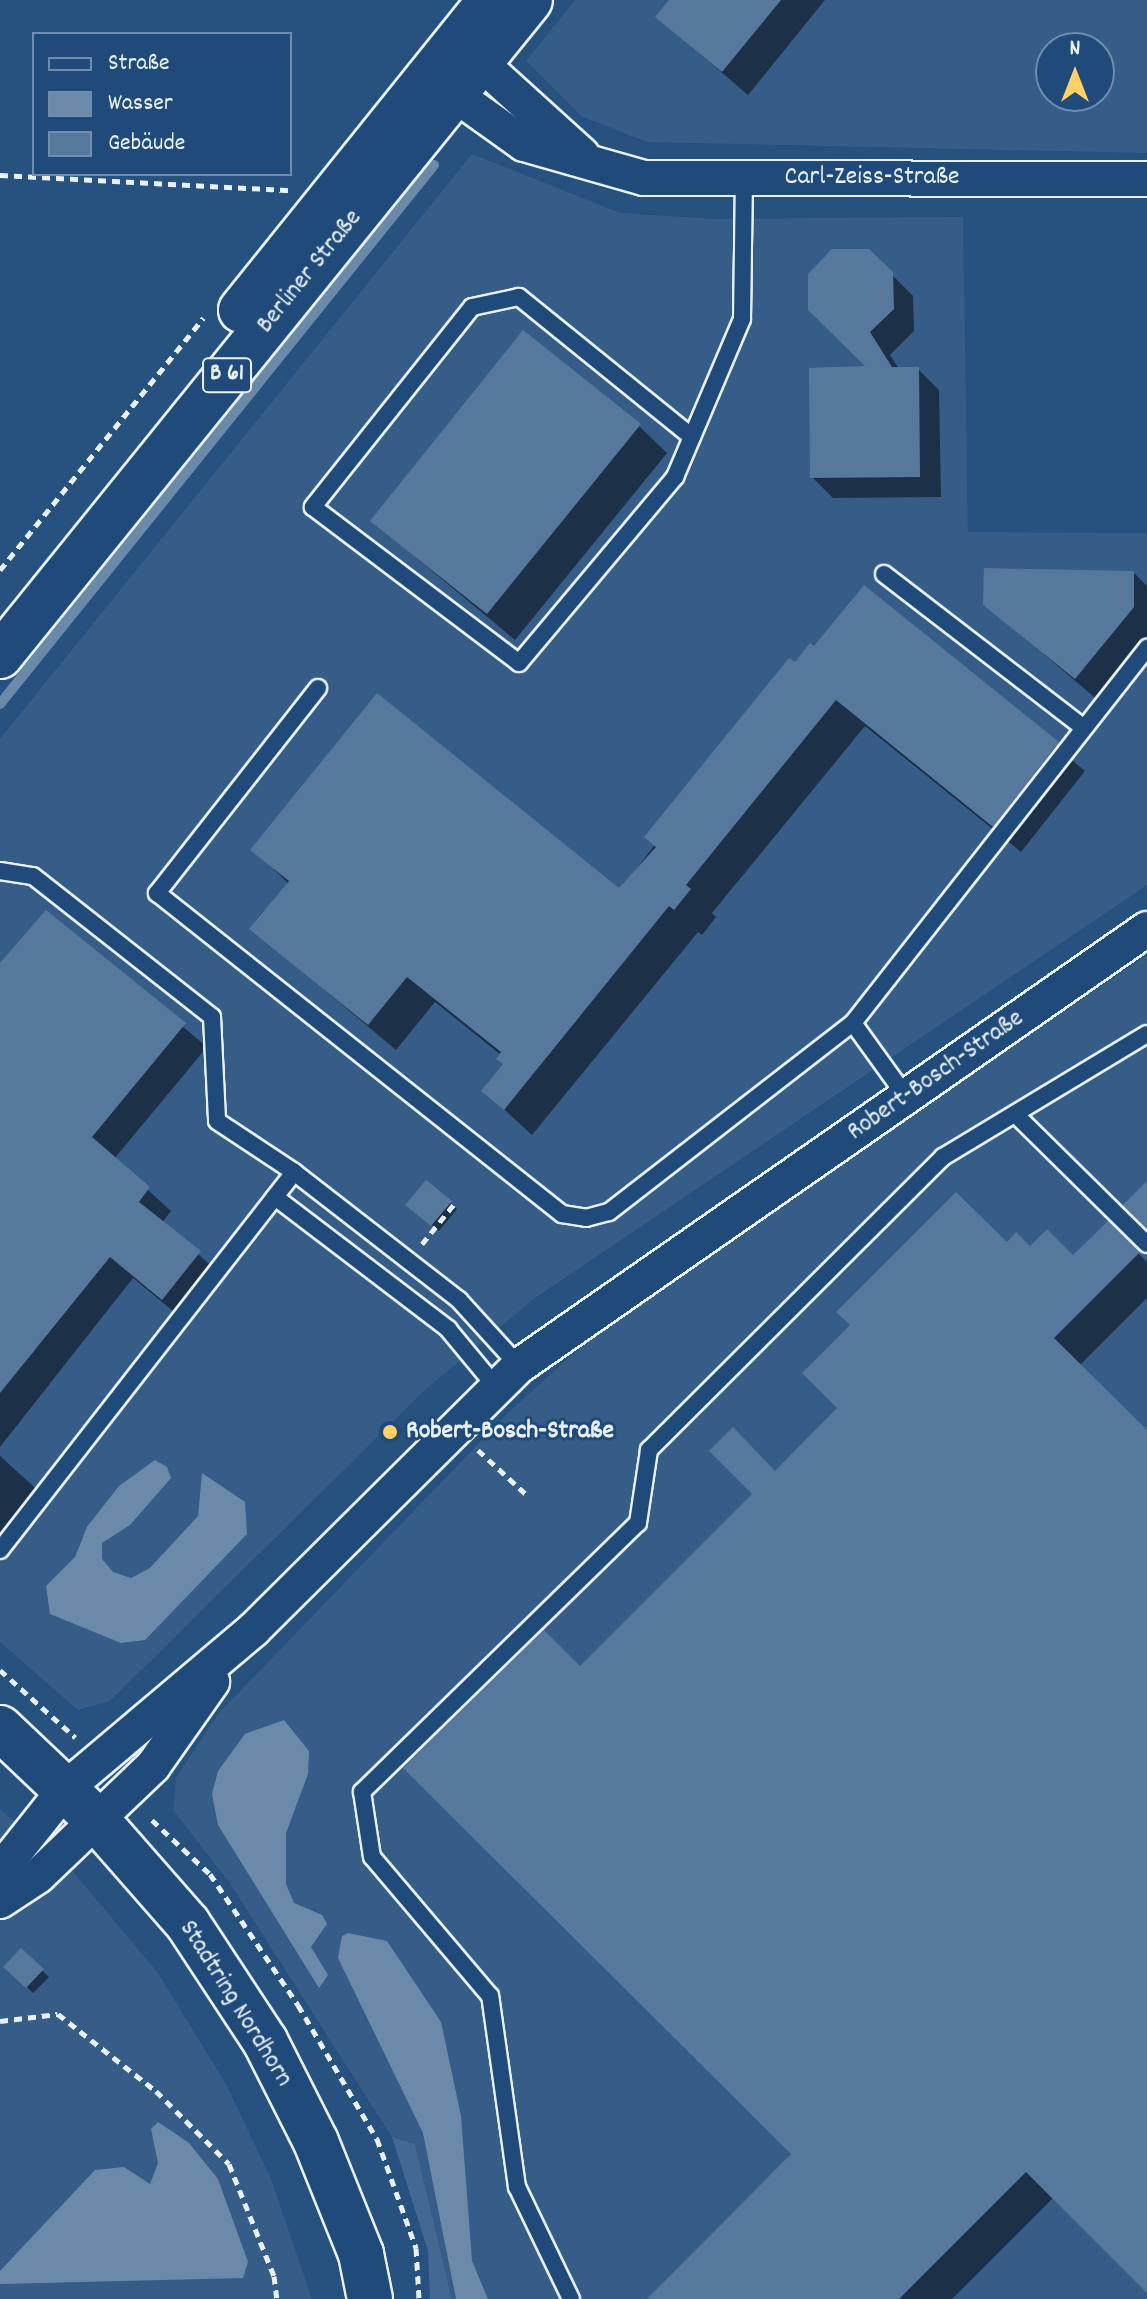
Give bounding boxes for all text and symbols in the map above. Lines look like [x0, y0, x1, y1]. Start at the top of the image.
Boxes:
legend [32, 32, 292, 176]
north arrow [1035, 32, 1115, 112]
text: N [1070, 34, 1080, 65]
text: Straße [108, 47, 170, 81]
text: Wasser [108, 87, 173, 121]
text: Gebäude [108, 127, 185, 161]
street label: Carl-Zeiss-Straße [785, 162, 959, 194]
street label: Berliner Straße [251, 204, 369, 340]
road number: B 61 [201, 355, 253, 395]
street label: Robert-Bosch-Straße [842, 1004, 1030, 1148]
place label: Robert-Bosch-Straße [406, 1416, 614, 1448]
marker: Robert-Bosch-Straße [381, 1423, 399, 1441]
street label: Stadtring Nordhorn [171, 1915, 299, 2093]

